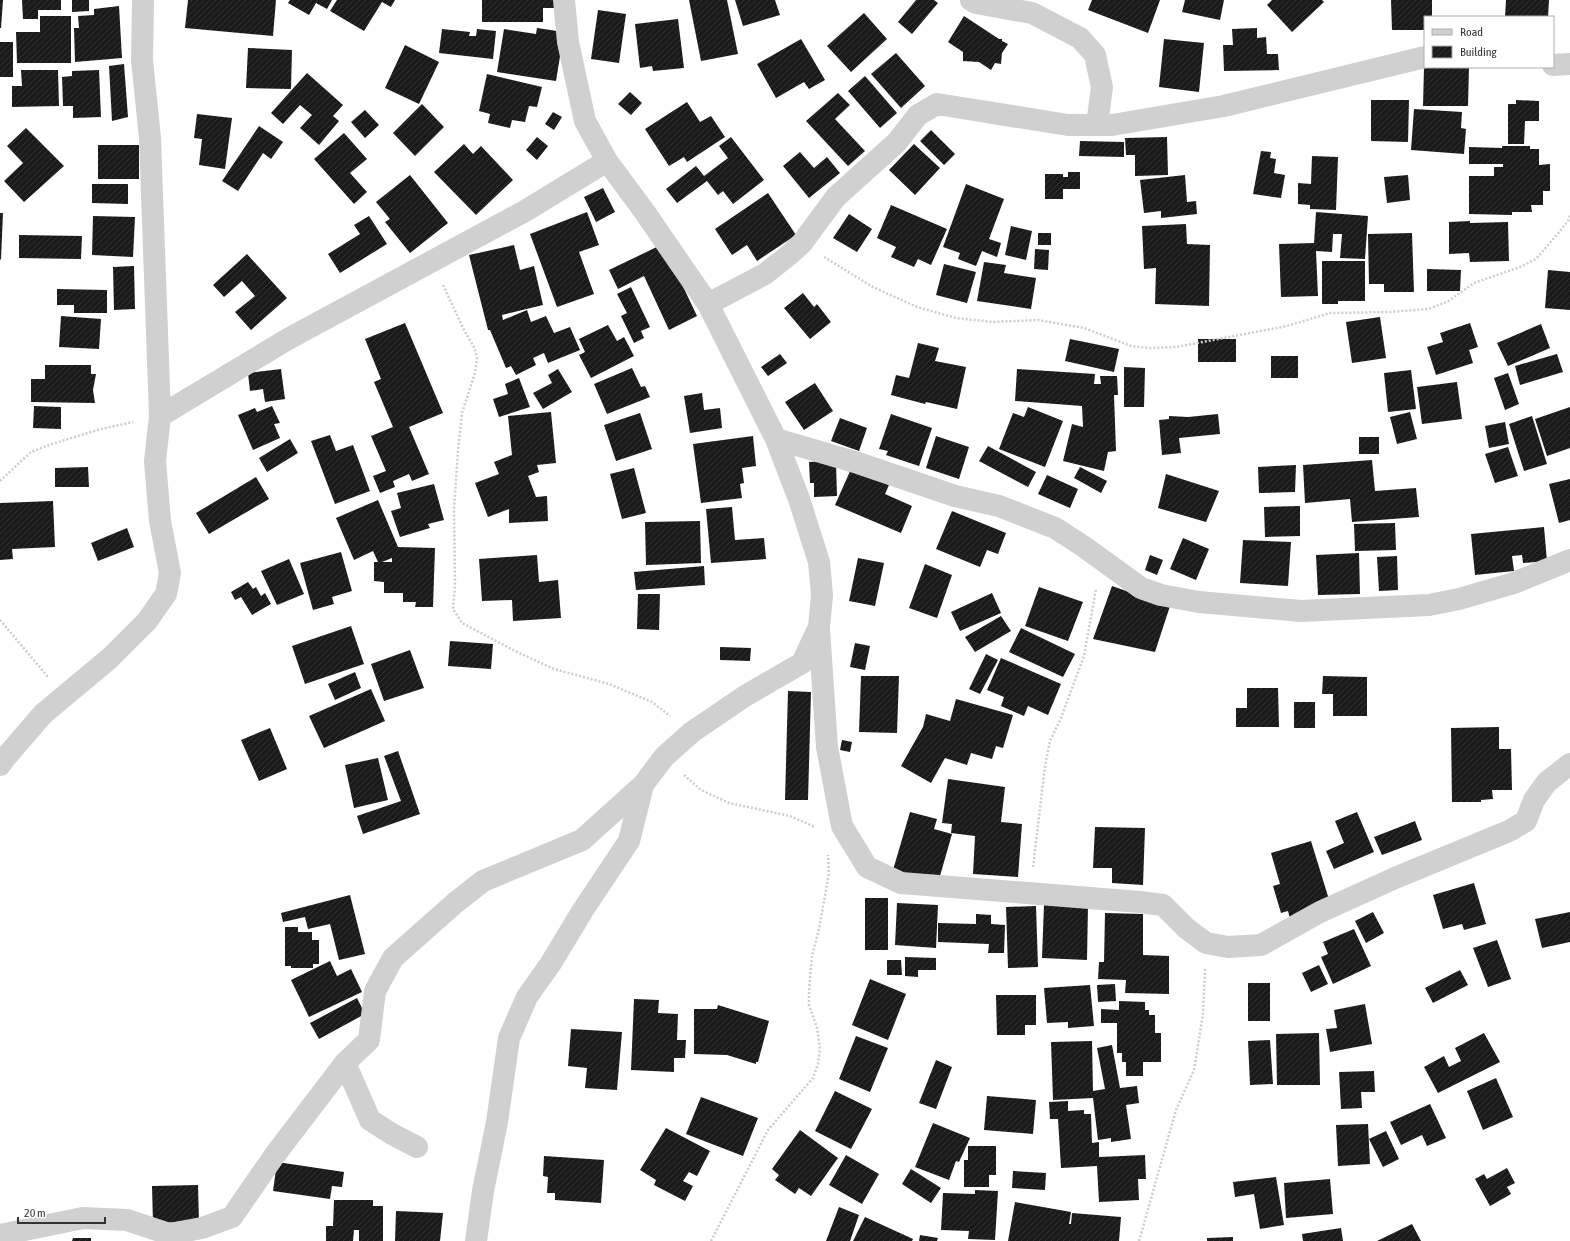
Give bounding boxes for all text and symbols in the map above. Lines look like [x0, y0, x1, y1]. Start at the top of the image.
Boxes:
legend [1424, 16, 1554, 68]
text: Road [1460, 25, 1483, 39]
text: Building [1460, 45, 1498, 59]
scale bar [18, 1199, 105, 1225]
text: 20 m [24, 1206, 46, 1220]

